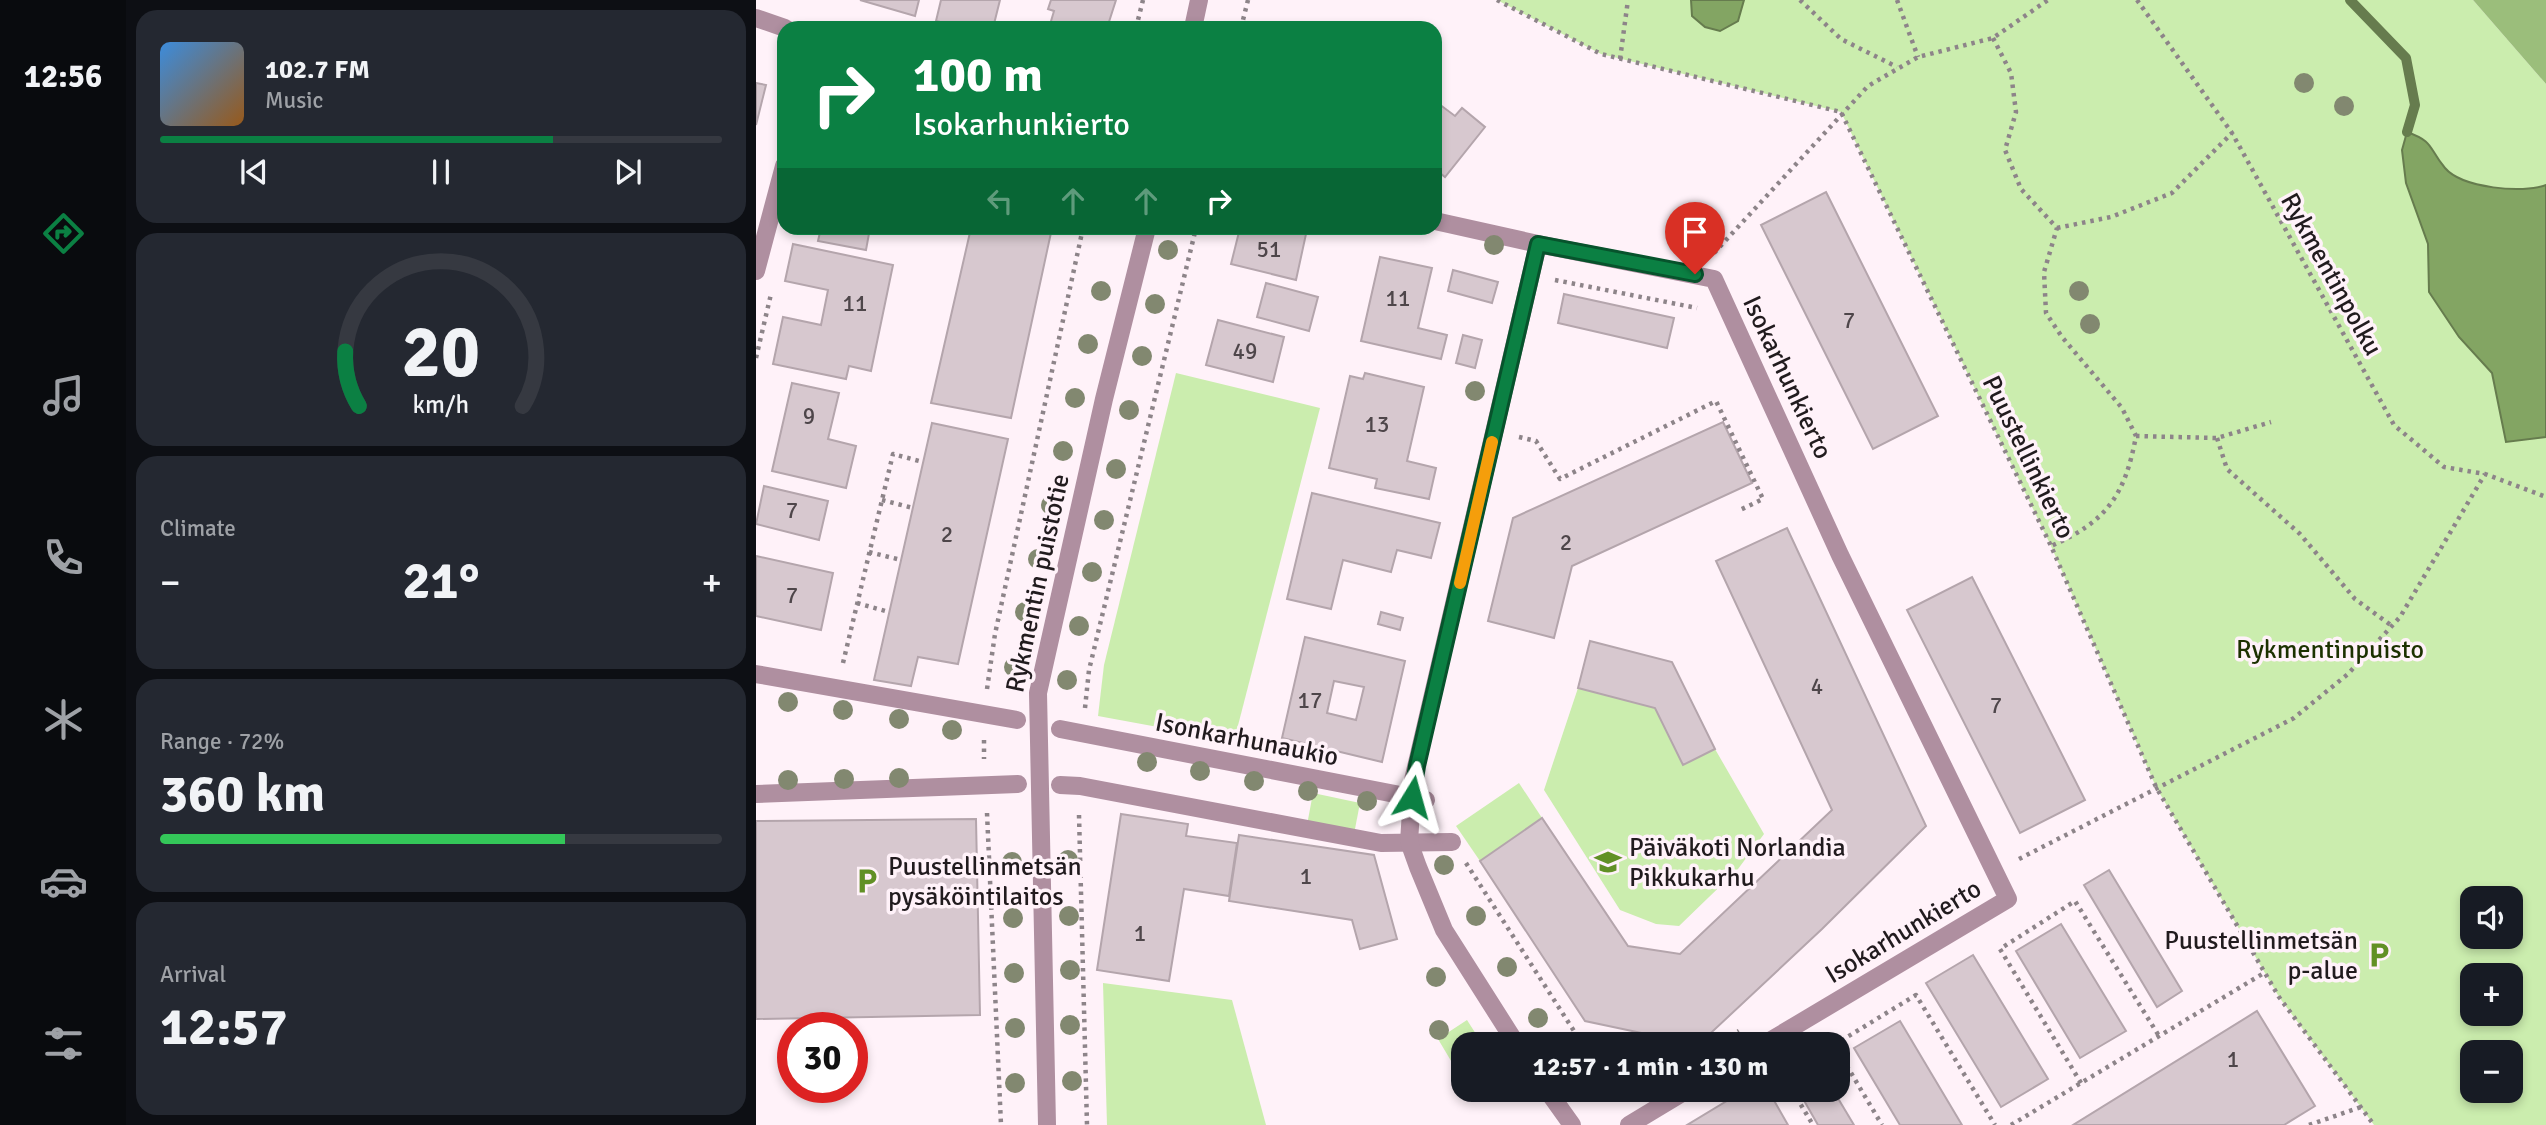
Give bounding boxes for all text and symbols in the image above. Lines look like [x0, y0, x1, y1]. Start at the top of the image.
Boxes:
text: 100 m [913, 45, 1043, 105]
icon: right [798, 49, 889, 140]
text: 102.7 FM [265, 54, 370, 86]
text: 12:56 [24, 57, 102, 96]
text: Music [265, 86, 323, 115]
text: Isokarhunkierto [913, 105, 1130, 144]
icon: previous [235, 153, 273, 191]
icon: pause [422, 153, 460, 191]
icon: next [609, 153, 647, 191]
icon: left [981, 182, 1019, 220]
icon: ahead [1054, 182, 1092, 220]
icon: ahead [1127, 182, 1165, 220]
icon: right [1200, 182, 1238, 220]
street label: Rykmentinpolku [2273, 188, 2389, 361]
pin [1665, 202, 1725, 274]
icon: directions [39, 209, 88, 258]
icon: arrive [1676, 213, 1714, 251]
house number: 51 [1257, 235, 1281, 264]
house number: 11 [1386, 284, 1410, 313]
house number: 11 [843, 289, 867, 318]
street label: Isokarhunkierto [1735, 291, 1839, 464]
house number: 7 [1843, 306, 1855, 335]
text: 20 [402, 308, 480, 397]
house number: 49 [1233, 337, 1257, 366]
icon: music [39, 371, 88, 420]
street label: Puustellinkierto [1975, 371, 2081, 544]
text: km/h [413, 388, 469, 419]
house number: 9 [803, 402, 815, 431]
house number: 13 [1365, 410, 1389, 439]
street label: Rykmentin puistotie [999, 471, 1077, 696]
house number: 7 [786, 496, 798, 525]
text: Climate [160, 514, 236, 543]
house number: 2 [941, 520, 953, 549]
house number: 2 [1560, 528, 1572, 557]
icon: phone [39, 533, 88, 582]
text: 21° [403, 549, 479, 613]
text: − [160, 559, 181, 606]
text: + [701, 559, 722, 606]
house number: 7 [786, 581, 798, 610]
park label: Rykmentinpuisto [2236, 634, 2424, 666]
house number: 4 [1811, 672, 1823, 701]
house number: 17 [1298, 686, 1322, 715]
house number: 7 [1990, 691, 2002, 720]
icon: climate [39, 695, 88, 744]
street label: Isonkarhunaukio [1153, 707, 1341, 773]
text: Range · 72% [160, 727, 284, 756]
position arrow [1375, 760, 1449, 834]
text: 360 km [160, 762, 325, 826]
place label: Päiväkoti Norlandia Pikkukarhu [1629, 832, 1846, 894]
school or university icon: Päiväkoti Norlandia Pikkukarhu [1593, 847, 1623, 877]
place label: Puustellinmetsän pysäköintilaitos [888, 851, 1082, 913]
icon: car [39, 857, 88, 906]
house number: 1 [1300, 862, 1312, 891]
parking icon: Puustellinmetsän pysäköintilaitos [852, 866, 882, 896]
street label: Isokarhunkierto [1820, 873, 1987, 991]
map controls [2460, 886, 2523, 1103]
button: sound [2460, 886, 2523, 949]
house number: 1 [1134, 919, 1146, 948]
place label: Puustellinmetsän p-alue [2164, 925, 2358, 987]
parking icon: Puustellinmetsän p-alue [2364, 940, 2394, 970]
text: Arrival [160, 960, 226, 989]
button: + [2460, 963, 2523, 1026]
text: 12:57 [160, 995, 288, 1059]
speed limit sign: 30 [777, 1012, 868, 1103]
icon: filters [39, 1019, 88, 1068]
button: − [2460, 1040, 2523, 1103]
house number: 1 [2227, 1045, 2239, 1074]
text: 12:57 · 1 min · 130 m [1533, 1051, 1768, 1083]

